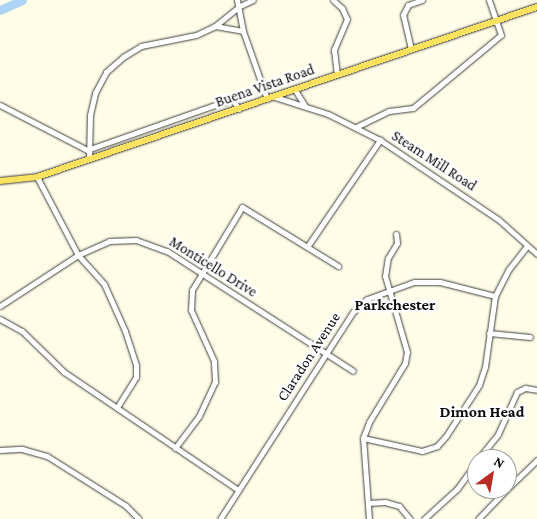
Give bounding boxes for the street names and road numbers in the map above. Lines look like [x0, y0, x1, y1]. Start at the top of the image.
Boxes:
street label: Buena Vista Road [213, 61, 317, 111]
street label: Steam Mill Road [388, 127, 480, 195]
street label: Monticello Drive [166, 233, 260, 301]
street label: Claradon Avenue [274, 309, 344, 405]

